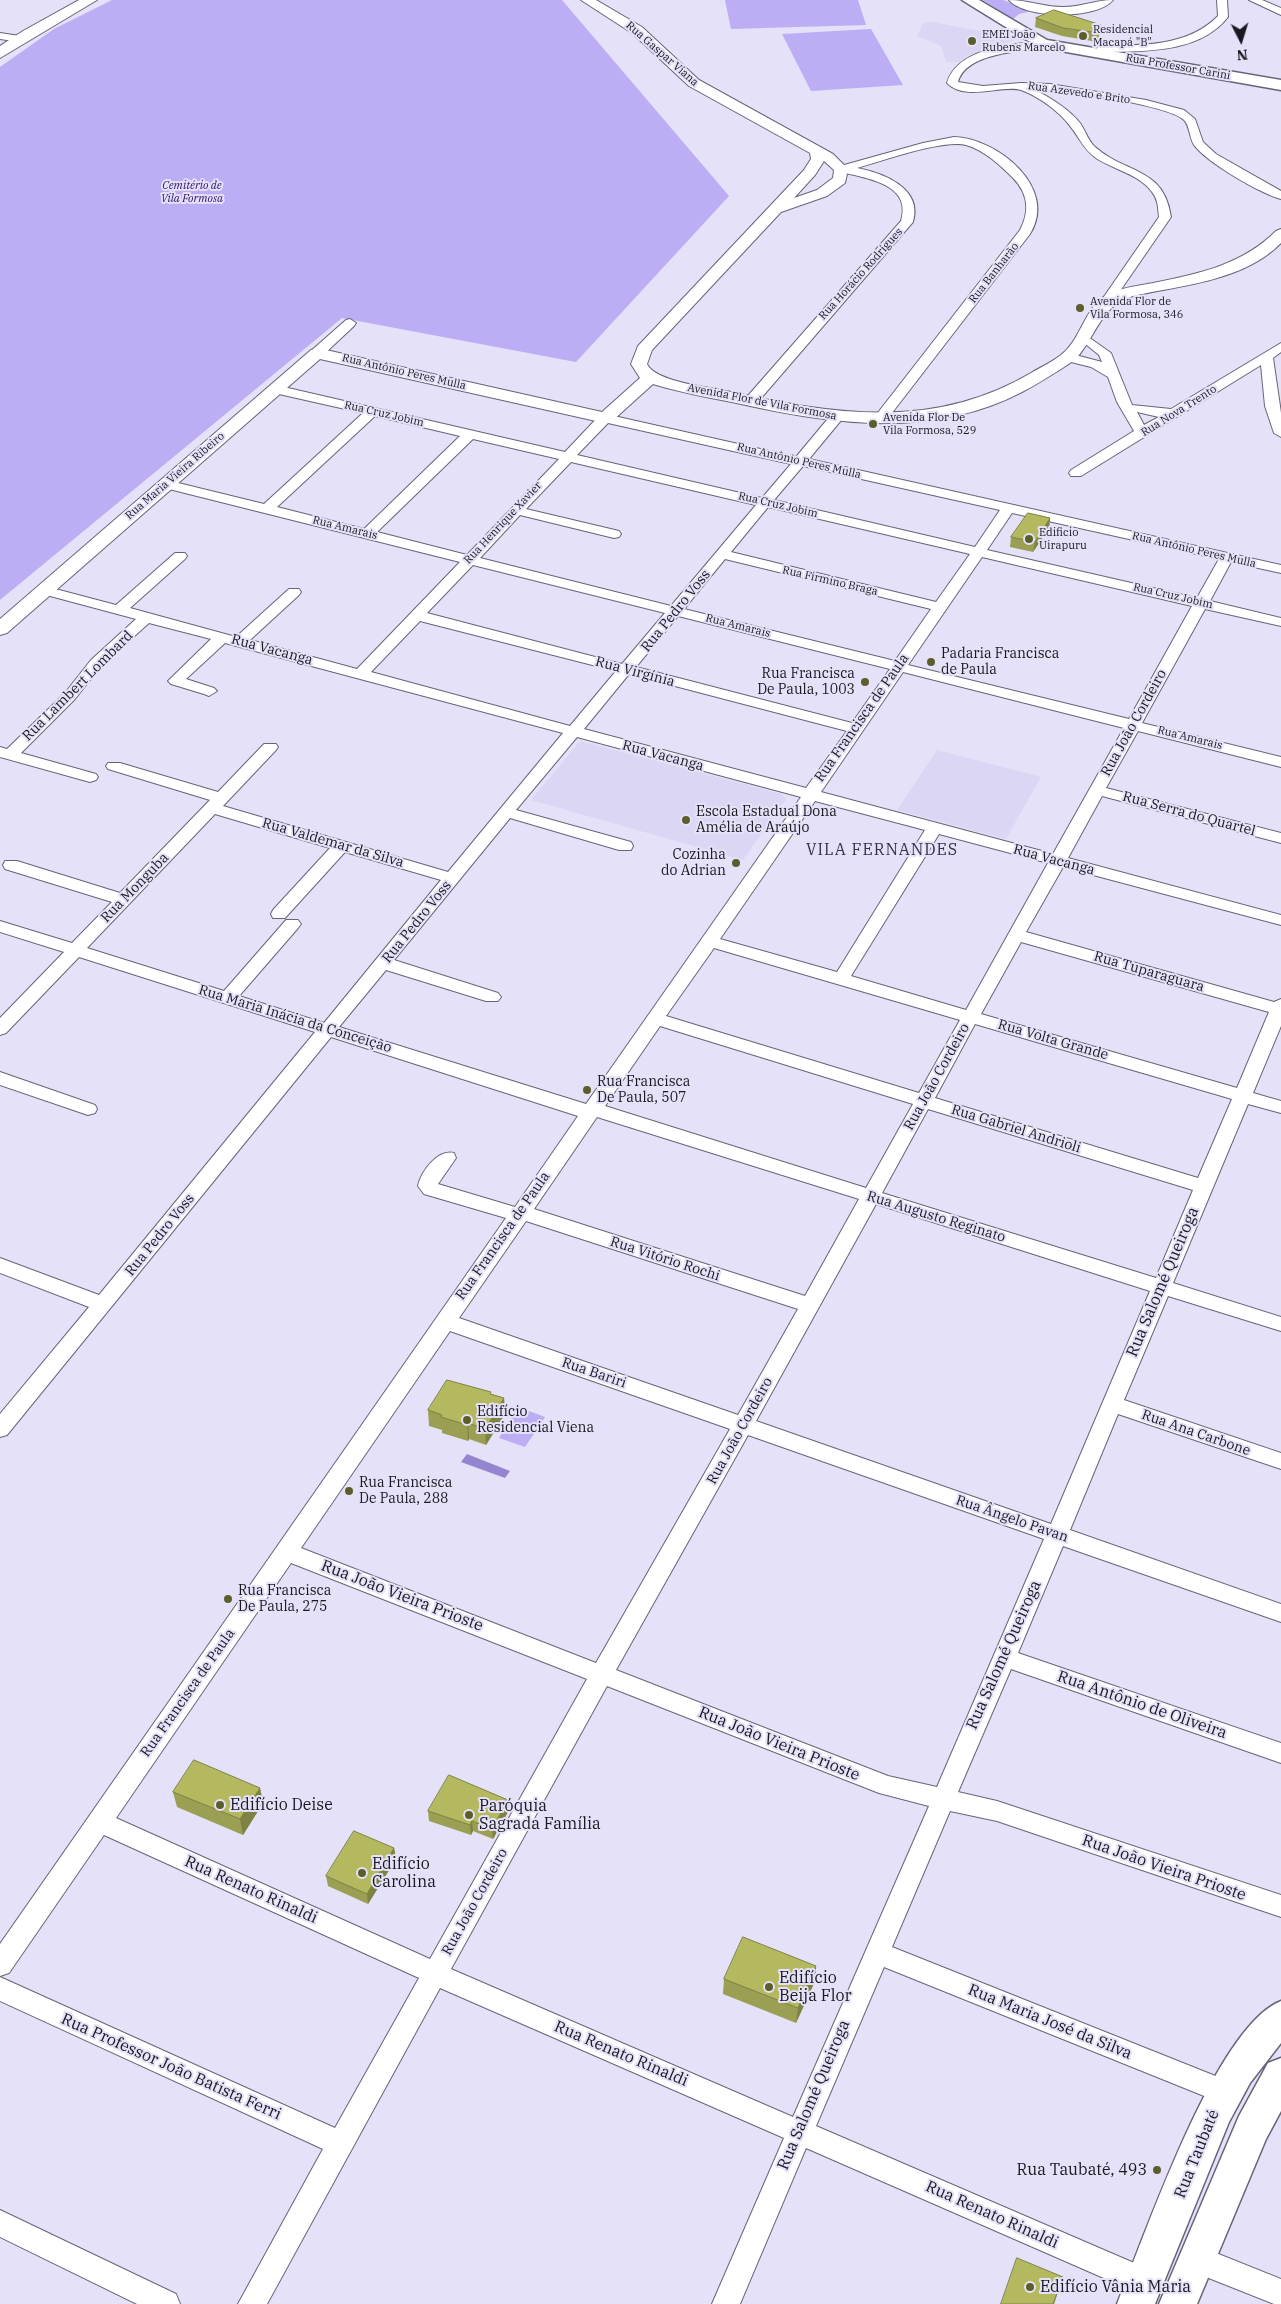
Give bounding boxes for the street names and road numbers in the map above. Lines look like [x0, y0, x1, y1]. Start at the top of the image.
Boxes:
street label: Rua Gaspar Viana [623, 19, 701, 89]
street label: Rua Professor Carini [1125, 51, 1231, 83]
street label: Rua Azevedo e Brito [1027, 79, 1131, 107]
street label: Rua Horácio Rodrigues [816, 225, 906, 323]
street label: Rua Banharão [966, 240, 1022, 306]
street label: Rua Antônio Peres Mulla [341, 351, 467, 393]
street label: Avenida Flor de Vila Formosa [686, 381, 838, 423]
street label: Rua Nova Trento [1139, 382, 1219, 440]
street label: Rua Cruz Jobim [343, 398, 425, 430]
street label: Rua Maria Vieira Ribeiro [123, 430, 227, 522]
street label: Rua Antônio Peres Mulla [736, 440, 862, 482]
street label: Rua Henrique Xavier [461, 479, 545, 567]
street label: Rua Cruz Jobim [737, 489, 819, 521]
street label: Rua Amarais [311, 514, 379, 542]
street label: Rua Antônio Peres Mulla [1131, 529, 1257, 571]
street label: Rua Firmino Braga [781, 564, 879, 598]
street label: Rua Pedro Voss [638, 567, 714, 655]
street label: Rua Cruz Jobim [1132, 580, 1214, 612]
street label: Rua Amarais [704, 612, 772, 640]
street label: Rua Lambert Lombard [19, 627, 137, 745]
street label: Rua Vacanga [229, 631, 315, 669]
street label: Rua Francisca de Paula [811, 651, 913, 785]
street label: Rua Virgínia [593, 653, 677, 691]
street label: Rua João Cordeiro [1098, 667, 1170, 779]
street label: Rua Amarais [1156, 724, 1224, 752]
street label: Rua Vacanga [620, 737, 706, 775]
street label: Rua Serra do Quartel [1121, 788, 1257, 840]
street label: Rua Valdemar da Silva [260, 815, 406, 871]
street label: Rua Vacanga [1011, 841, 1097, 879]
street label: Rua Monguba [98, 850, 172, 926]
street label: Rua Pedro Voss [379, 878, 455, 966]
street label: Rua Tuparaguara [1092, 948, 1206, 996]
street label: Rua Maria Inácia da Conceição [196, 982, 394, 1056]
street label: Rua Volta Grande [996, 1016, 1110, 1064]
street label: Rua João Cordeiro [901, 1021, 973, 1133]
street label: Rua Gabriel Andrioli [949, 1101, 1083, 1157]
street label: Rua Francisca de Paula [452, 1169, 554, 1303]
street label: Rua Augusto Reginato [865, 1188, 1007, 1246]
street label: Rua Pedro Voss [122, 1191, 198, 1279]
street label: Rua Salomé Queiroga [1123, 1204, 1203, 1360]
street label: Rua Vitório Rochi [608, 1233, 722, 1285]
street label: Rua Bariri [560, 1354, 628, 1392]
street label: Rua João Cordeiro [704, 1375, 776, 1487]
street label: Rua Ana Carbone [1139, 1407, 1253, 1459]
street label: Rua Ângelo Pavan [954, 1492, 1070, 1546]
street label: Rua João Vieira Prioste [318, 1556, 486, 1636]
street label: Rua Salomé Queiroga [962, 1578, 1046, 1732]
street label: Rua Francisca de Paula [137, 1626, 239, 1760]
street label: Rua Antônio de Oliveira [1055, 1667, 1229, 1743]
street label: Rua João Vieira Prioste [696, 1703, 862, 1785]
street label: Rua João Vieira Prioste [1079, 1831, 1249, 1905]
street label: Rua João Cordeiro [439, 1846, 511, 1958]
street label: Rua Renato Rinaldi [181, 1852, 321, 1928]
street label: Rua Maria José da Silva [965, 1980, 1135, 2064]
street label: Rua Professor João Batista Ferri [58, 2010, 284, 2124]
street label: Rua Renato Rinaldi [551, 2017, 691, 2091]
street label: Rua Salomé Queiroga [774, 2017, 854, 2173]
street label: Rua Taubaté [1171, 2107, 1223, 2201]
street label: Rua Renato Rinaldi [922, 2177, 1062, 2253]

